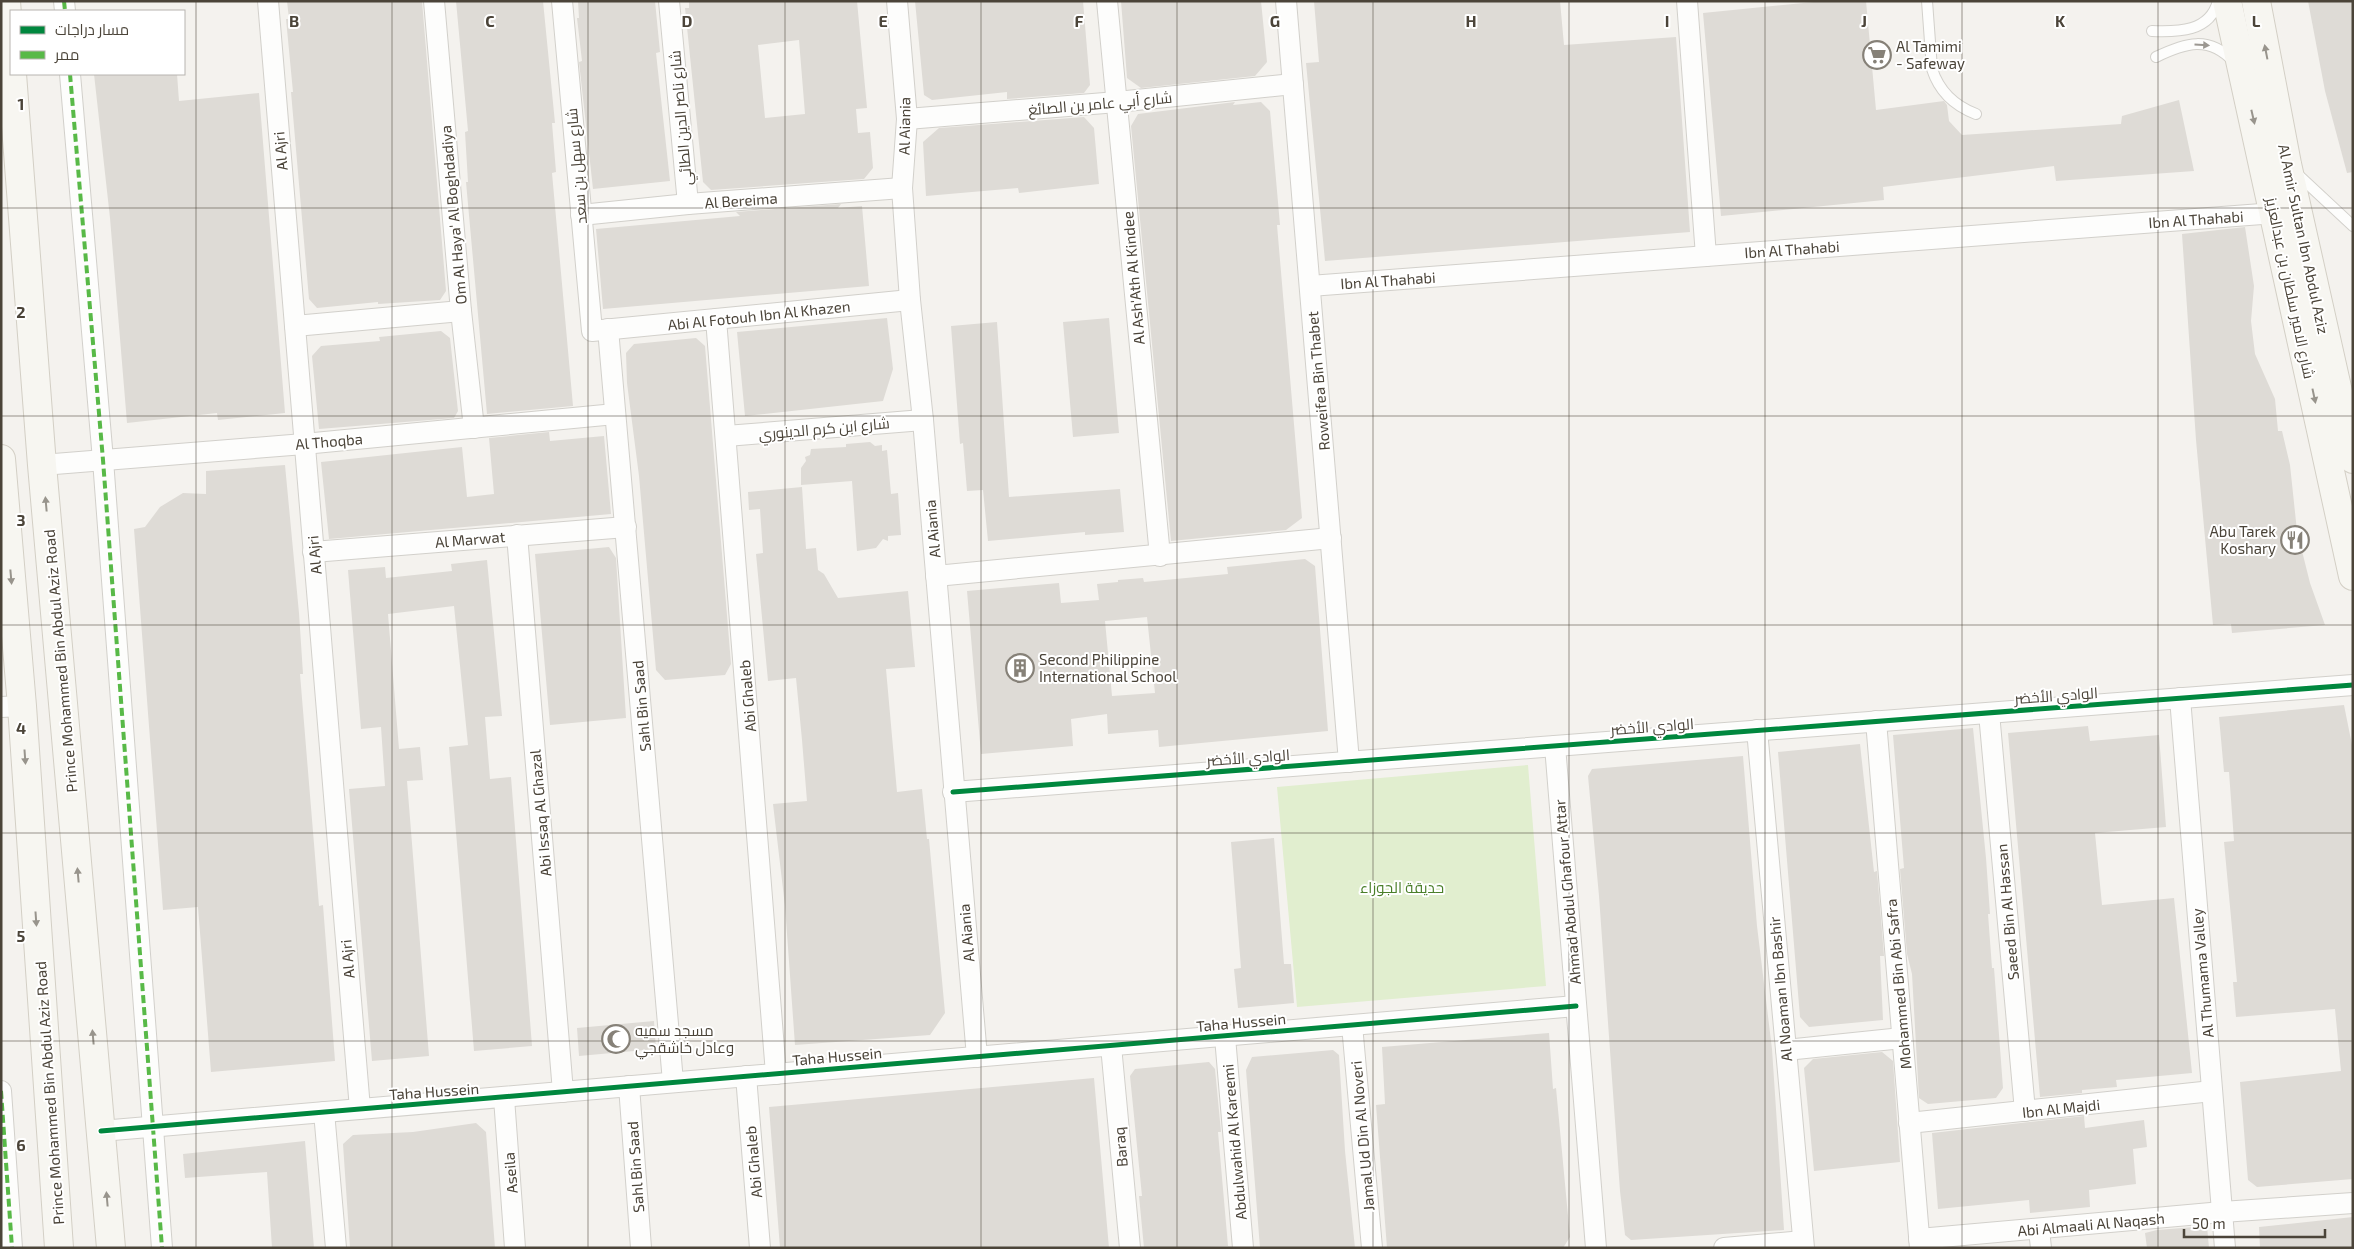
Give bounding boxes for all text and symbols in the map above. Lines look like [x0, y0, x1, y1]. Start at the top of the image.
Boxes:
legend [10, 10, 185, 75]
text: B [289, 11, 299, 30]
text: C [485, 11, 495, 30]
text: D [682, 11, 693, 30]
text: E [878, 11, 888, 30]
text: F [1075, 11, 1084, 30]
text: G [1270, 11, 1280, 30]
text: H [1465, 11, 1477, 30]
text: I [1665, 11, 1669, 30]
text: J [1861, 11, 1867, 30]
text: K [2055, 11, 2066, 30]
text: L [2252, 11, 2261, 30]
text: مسار دراجات [55, 20, 129, 39]
place label: Al Tamimi - Safeway [1896, 37, 1965, 72]
supermarket icon: Al Tamimi - Safeway [1862, 40, 1892, 70]
one-way arrow [2194, 41, 2210, 49]
text: ممر [54, 45, 79, 64]
one-way arrow [2262, 45, 2270, 60]
street label: شارع ناصر الدين الطائي [665, 49, 699, 186]
street label: شارع أبي عامر بن الصائغ [1027, 88, 1173, 122]
text: 1 [18, 94, 24, 113]
street label: Al Aiania [894, 97, 914, 155]
street label: شارع سهل بن سعد [562, 107, 593, 225]
one-way arrow [2250, 109, 2258, 125]
street label: Om Al Haya' Al Boghdadiya [436, 125, 470, 305]
street label: Al Ajri [269, 131, 292, 171]
street label: Al Amir Sultan Ibn Abdul Aziz [2275, 142, 2333, 336]
street label: Al Bereima [704, 188, 778, 212]
street label: شارع الامير سلطان بن عبدالعزيز [2260, 195, 2319, 381]
street label: Ibn Al Thahabi [2148, 207, 2244, 231]
street label: Al Ash'Ath Al Kindee [1118, 211, 1148, 345]
street label: Ibn Al Thahabi [1744, 237, 1840, 261]
street label: Ibn Al Thahabi [1340, 268, 1436, 292]
street label: Abi Al Fotouh Ibn Al Khazen [667, 296, 851, 334]
text: 2 [16, 302, 26, 321]
street label: Roweifea Bin Thabet [1303, 310, 1333, 451]
one-way arrow [2310, 388, 2318, 403]
street label: شارع ابن كرم الدينوري [758, 413, 891, 447]
street label: Al Thoqba [294, 429, 364, 453]
one-way arrow [42, 496, 50, 512]
street label: Al Aiania [920, 499, 944, 559]
text: 3 [16, 510, 26, 529]
place label: Abu Tarek Koshary [2210, 522, 2276, 557]
restaurant icon: Abu Tarek Koshary [2280, 525, 2310, 555]
street label: Al Marwat [434, 527, 506, 551]
street label: Prince Mohammed Bin Abdul Aziz Road [40, 529, 80, 793]
street label: Al Ajri [303, 535, 326, 575]
one-way arrow [7, 570, 15, 586]
place label: Second Philippine International School [1039, 650, 1177, 685]
building icon: Second Philippine International School [1005, 653, 1035, 683]
street label: Abi Ghaleb [735, 659, 759, 733]
street label: Sahl Bin Saad [628, 660, 654, 752]
street label: الوادي الأخضر [2013, 683, 2099, 711]
street label: الوادي الأخضر [1609, 714, 1695, 742]
text: 4 [16, 718, 26, 737]
street label: الوادي الأخضر [1205, 745, 1291, 773]
street label: Abi Issaq Al Ghazal [525, 748, 555, 877]
one-way arrow [21, 749, 29, 765]
street label: Ahmad Abdul Ghafour Attar [1550, 799, 1584, 985]
street label: Saeed Bin Al Hassan [1992, 843, 2022, 981]
one-way arrow [74, 867, 82, 883]
park label: حديقة الجوزاء [1360, 878, 1444, 897]
street label: Mohammed Bin Abi Safra [1882, 898, 1914, 1070]
street label: Al Aiania [954, 903, 978, 963]
street label: Al Thumama Valley [2187, 907, 2217, 1039]
one-way arrow [33, 911, 41, 927]
street label: Al Noaman Ibn Bashir [1765, 916, 1795, 1062]
text: 5 [17, 926, 26, 945]
street label: Al Ajri [336, 939, 359, 979]
street label: Prince Mohammed Bin Abdul Aziz Road [31, 961, 67, 1225]
street label: Taha Hussein [1195, 1009, 1287, 1035]
place label: مسجد سميه وعادل خاشقجي [635, 1021, 734, 1060]
mosque icon: مسجد سميه وعادل خاشقجي [601, 1024, 631, 1054]
one-way arrow [88, 1029, 96, 1045]
street label: Taha Hussein [791, 1043, 883, 1069]
street label: Jamal Ud Din Al Noveri [1346, 1060, 1378, 1212]
street label: Abdulwahid Al Kareemi [1218, 1063, 1250, 1221]
street label: Taha Hussein [388, 1079, 480, 1103]
street label: Ibn Al Majdi [2021, 1095, 2101, 1122]
street label: Sahl Bin Saad [623, 1121, 647, 1213]
street label: Abi Ghaleb [741, 1125, 765, 1199]
street label: Baraq [1109, 1126, 1131, 1168]
text: 6 [16, 1135, 26, 1154]
street label: Aseila [499, 1152, 521, 1194]
one-way arrow [103, 1191, 111, 1207]
scale bar [2184, 1206, 2325, 1238]
street label: Abi Almaali Al Naqash [2017, 1209, 2165, 1239]
text: 50 m [2192, 1214, 2226, 1232]

